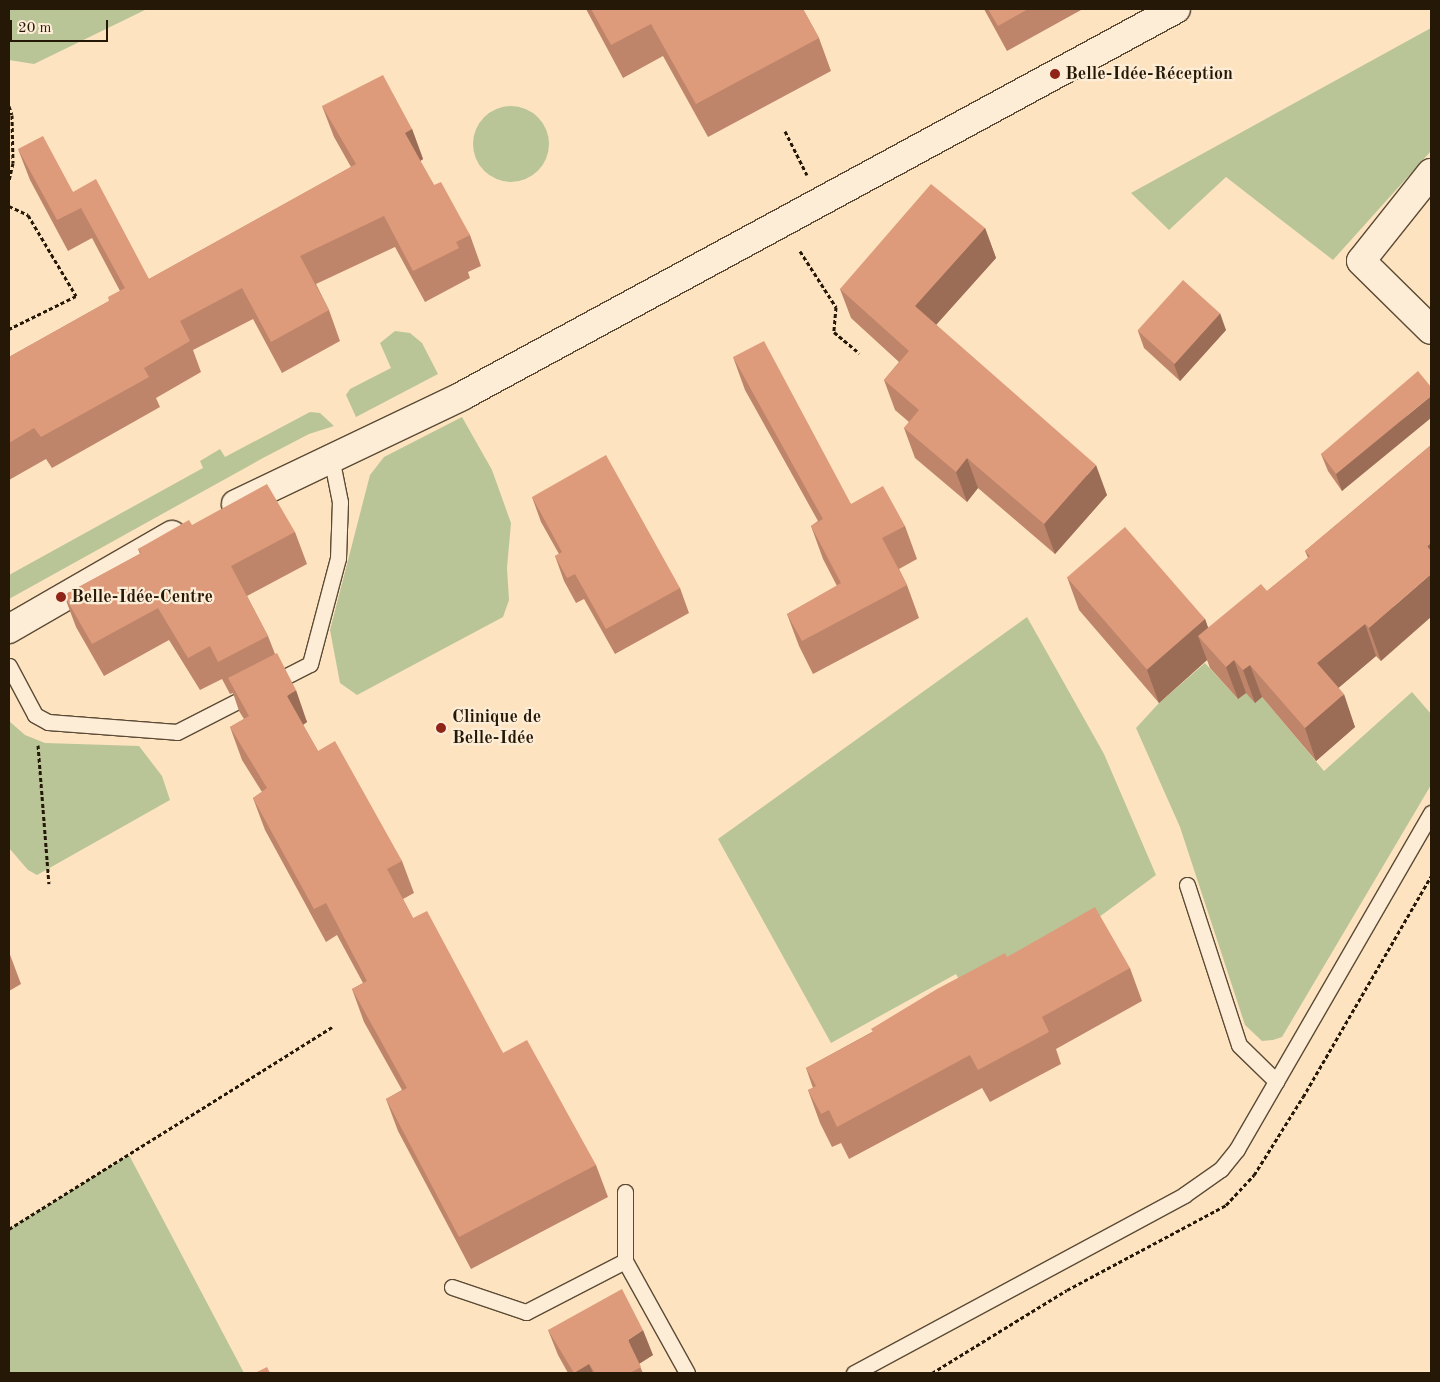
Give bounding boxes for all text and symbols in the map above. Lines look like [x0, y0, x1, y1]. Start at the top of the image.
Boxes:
scale bar [12, 10, 110, 42]
text: 20 m [18, 21, 52, 36]
place label: Belle-Idée-Réception [1065, 63, 1233, 85]
marker: Belle-Idée-Réception [1049, 68, 1061, 80]
place label: Belle-Idée-Centre [71, 586, 213, 608]
marker: Belle-Idée-Centre [55, 591, 67, 603]
place label: Clinique de Belle-Idée [452, 707, 541, 750]
marker: Clinique de Belle-Idée [434, 721, 448, 735]

